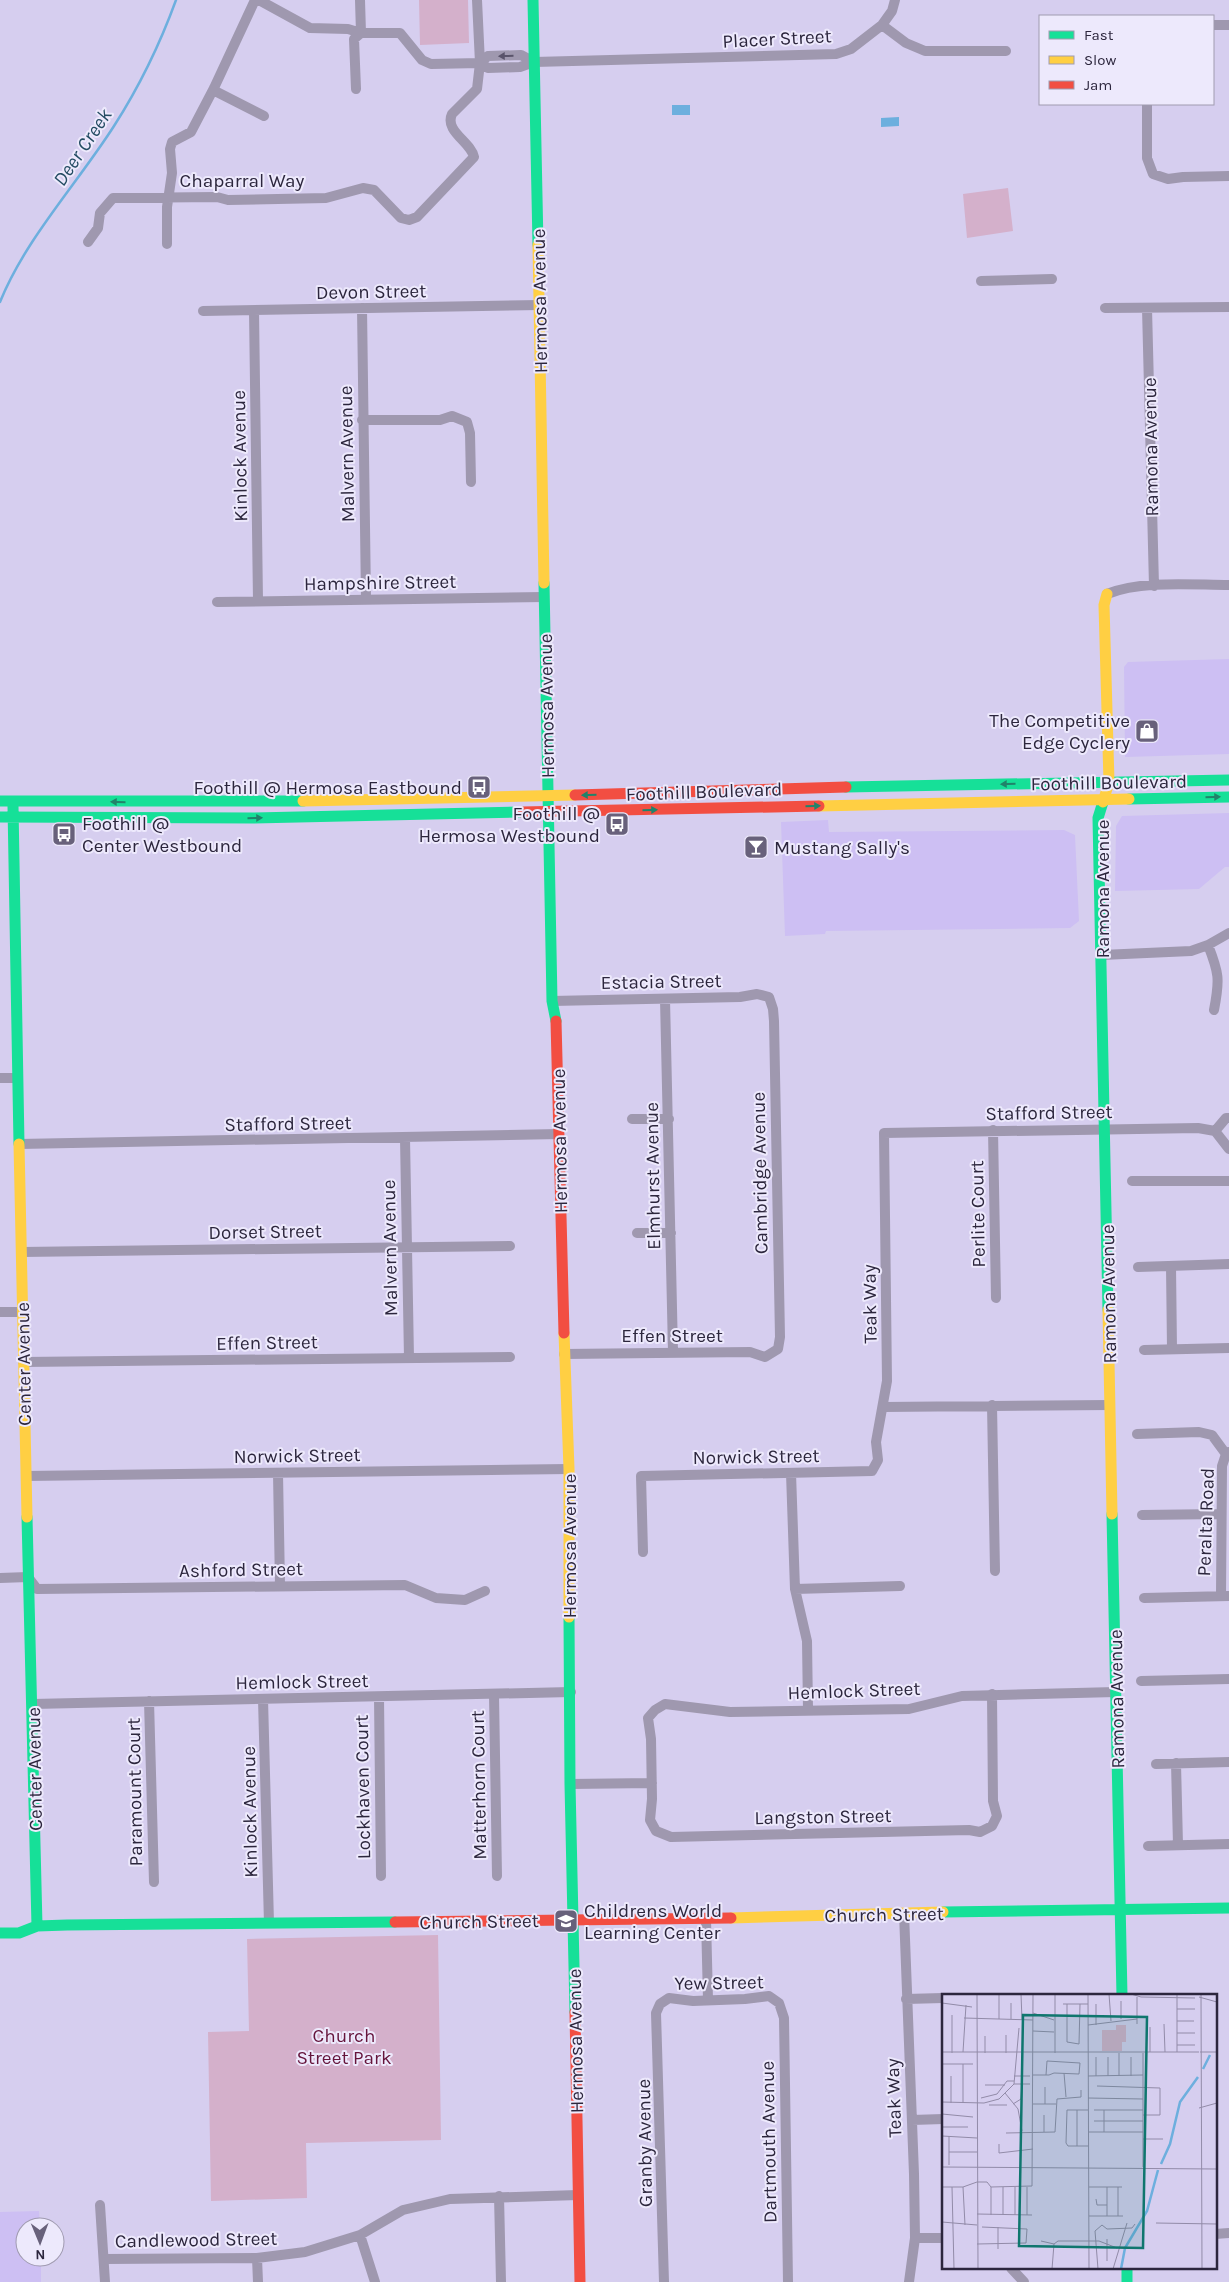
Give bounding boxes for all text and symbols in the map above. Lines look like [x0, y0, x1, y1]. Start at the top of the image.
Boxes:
legend [1039, 15, 1214, 105]
street label: Placer Street [722, 25, 832, 53]
text: Fast [1084, 26, 1114, 44]
text: Slow [1084, 51, 1116, 69]
one-way arrow [498, 52, 514, 60]
text: Jam [1084, 76, 1112, 94]
water label: Deer Creek [48, 104, 117, 190]
street label: Chaparral Way [180, 170, 305, 192]
street label: Hermosa Avenue [528, 228, 552, 374]
street label: Devon Street [316, 280, 426, 304]
street label: Ramona Avenue [1139, 377, 1163, 517]
street label: Malvern Avenue [335, 386, 359, 522]
street label: Kinlock Avenue [228, 390, 252, 522]
street label: Hampshire Street [304, 571, 456, 595]
street label: Hermosa Avenue [535, 633, 559, 779]
place label: The Competitive Edge Cyclery [989, 710, 1130, 754]
shop icon: The Competitive Edge Cyclery [1134, 718, 1160, 744]
street label: Foothill Boulevard [1031, 771, 1187, 795]
bus stop icon: Foothill @ Hermosa Eastbound [466, 774, 492, 800]
place label: Foothill @ Hermosa Eastbound [193, 777, 462, 799]
street label: Foothill Boulevard [625, 778, 783, 806]
one-way arrow [1000, 780, 1016, 788]
one-way arrow [581, 791, 597, 799]
one-way arrow [1205, 793, 1221, 801]
one-way arrow [110, 798, 126, 806]
one-way arrow [805, 801, 821, 809]
place label: Foothill @ Hermosa Westbound [418, 803, 600, 847]
one-way arrow [643, 806, 659, 814]
bus stop icon: Foothill @ Hermosa Westbound [604, 811, 630, 837]
place label: Foothill @ Center Westbound [82, 813, 242, 857]
one-way arrow [247, 814, 263, 822]
street label: Ramona Avenue [1092, 819, 1114, 959]
bus stop icon: Foothill @ Center Westbound [51, 821, 77, 847]
bar icon: Mustang Sally's [743, 834, 769, 860]
place label: Mustang Sally's [774, 837, 910, 859]
street label: Estacia Street [600, 970, 722, 994]
street label: Hermosa Avenue [548, 1068, 572, 1214]
street label: Cambridge Avenue [748, 1092, 772, 1254]
street label: Stafford Street [985, 1101, 1113, 1125]
street label: Elmhurst Avenue [641, 1102, 665, 1250]
street label: Stafford Street [224, 1112, 352, 1136]
street label: Perlite Court [966, 1160, 990, 1268]
street label: Malvern Avenue [378, 1180, 402, 1316]
street label: Dorset Street [208, 1220, 322, 1244]
street label: Ramona Avenue [1097, 1224, 1121, 1364]
street label: Teak Way [858, 1264, 882, 1344]
street label: Center Avenue [12, 1302, 36, 1426]
street label: Effen Street [621, 1325, 723, 1347]
street label: Effen Street [216, 1331, 318, 1355]
street label: Norwick Street [233, 1444, 361, 1468]
street label: Norwick Street [692, 1445, 820, 1469]
street label: Peralta Road [1193, 1467, 1219, 1577]
street label: Hermosa Avenue [559, 1474, 581, 1618]
street label: Ashford Street [179, 1558, 303, 1582]
street label: Ramona Avenue [1105, 1629, 1129, 1769]
street label: Hemlock Street [235, 1670, 369, 1694]
street label: Hemlock Street [787, 1678, 921, 1704]
street label: Center Avenue [23, 1707, 47, 1831]
street label: Matterhorn Court [467, 1710, 491, 1860]
street label: Lockhaven Court [351, 1715, 375, 1859]
street label: Paramount Court [123, 1717, 147, 1866]
street label: Kinlock Avenue [238, 1746, 262, 1878]
street label: Langston Street [754, 1805, 892, 1829]
place label: Childrens World Learning Center [584, 1900, 722, 1944]
street label: Church Street [824, 1903, 944, 1927]
school or university icon: Childrens World Learning Center [553, 1908, 579, 1934]
street label: Church Street [419, 1910, 539, 1934]
street label: Hermosa Avenue [564, 1968, 588, 2114]
street label: Yew Street [674, 1971, 764, 1995]
inset map [942, 1994, 1216, 2270]
park label: Church Street Park [296, 2025, 392, 2069]
street label: Teak Way [882, 2058, 906, 2138]
street label: Dartmouth Avenue [757, 2061, 781, 2223]
street label: Granby Avenue [633, 2079, 657, 2207]
north arrow [15, 2217, 65, 2267]
street label: Candlewood Street [115, 2228, 277, 2252]
text: N [35, 2246, 45, 2263]

